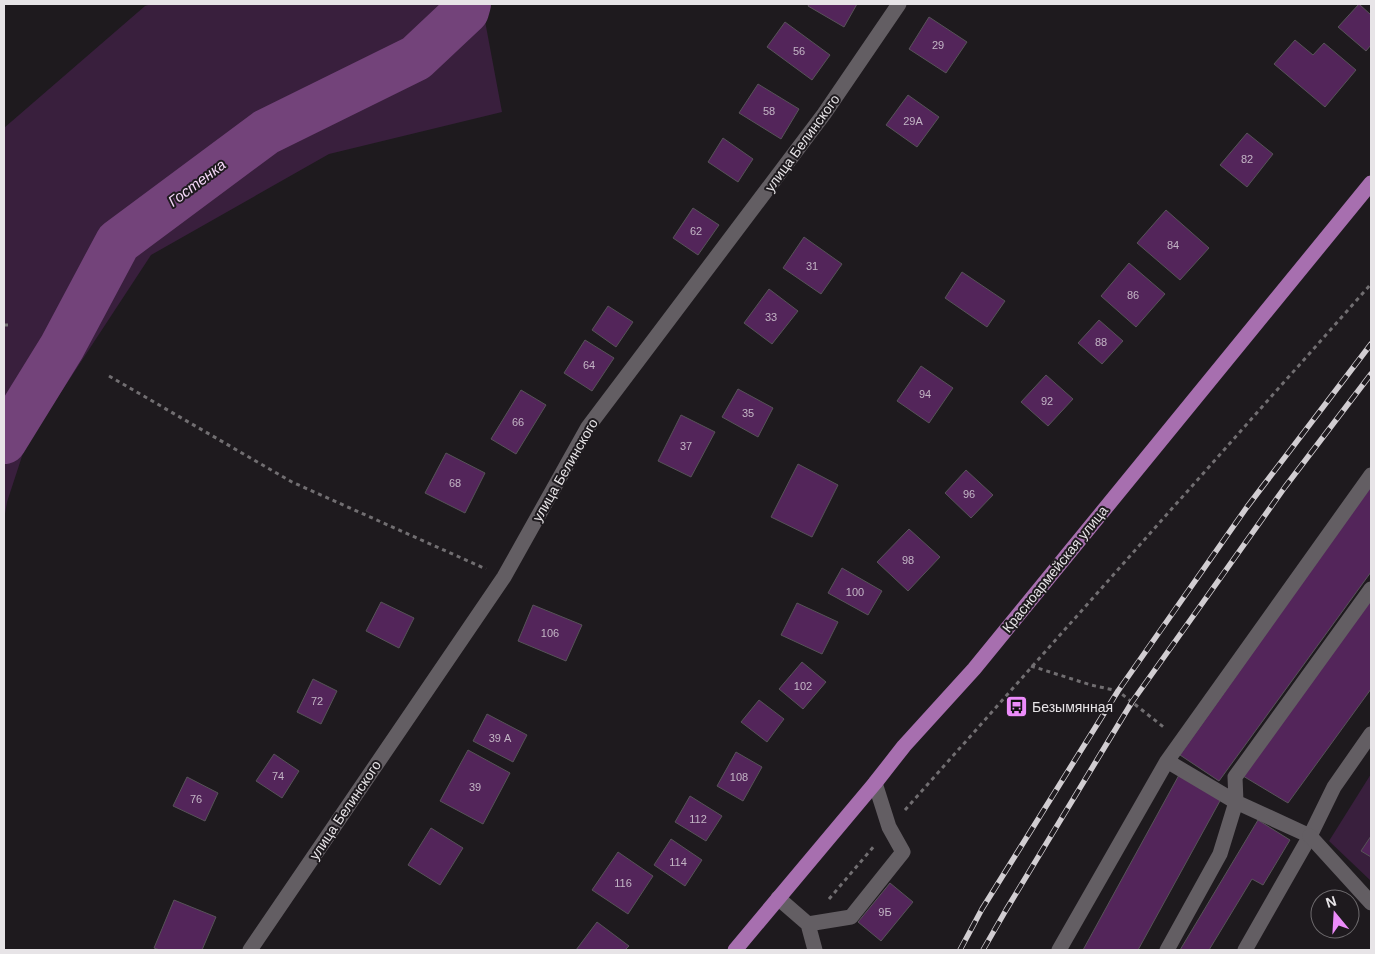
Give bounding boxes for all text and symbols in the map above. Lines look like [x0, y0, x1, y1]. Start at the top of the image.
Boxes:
house number: 29 [932, 39, 944, 51]
house number: 56 [793, 45, 805, 57]
street label: улица Белинского [761, 91, 843, 195]
house number: 58 [763, 105, 775, 117]
house number: 29А [903, 115, 923, 127]
house number: 82 [1241, 153, 1253, 165]
water label: Гостенка [165, 155, 229, 210]
house number: 62 [690, 225, 702, 237]
house number: 84 [1167, 239, 1179, 251]
house number: 31 [806, 260, 818, 272]
house number: 86 [1127, 289, 1139, 301]
house number: 33 [765, 311, 777, 323]
house number: 88 [1095, 336, 1107, 348]
house number: 64 [583, 359, 595, 371]
house number: 94 [919, 388, 931, 400]
house number: 92 [1041, 395, 1053, 407]
house number: 35 [742, 407, 754, 419]
street label: улица Белинского [529, 415, 601, 524]
house number: 66 [512, 416, 524, 428]
house number: 37 [680, 440, 692, 452]
house number: 68 [449, 477, 461, 489]
house number: 96 [963, 488, 975, 500]
street label: Красноармейская улица [999, 502, 1111, 636]
house number: 98 [902, 554, 914, 566]
house number: 100 [846, 586, 864, 598]
house number: 106 [541, 627, 559, 639]
house number: 102 [794, 680, 812, 692]
house number: 72 [311, 695, 323, 707]
bus stop icon: Безымянная [1004, 695, 1028, 719]
place label: Безымянная [1032, 699, 1113, 715]
house number: 39 А [489, 732, 512, 744]
street label: улица Белинского [306, 757, 384, 863]
house number: 74 [272, 770, 284, 782]
house number: 108 [730, 771, 748, 783]
house number: 39 [469, 781, 481, 793]
house number: 76 [190, 793, 202, 805]
house number: 112 [689, 813, 707, 825]
house number: 114 [669, 856, 687, 868]
house number: 116 [614, 877, 632, 889]
north arrow [1310, 889, 1360, 939]
text: N [1324, 892, 1338, 911]
house number: 9Б [878, 906, 892, 918]

